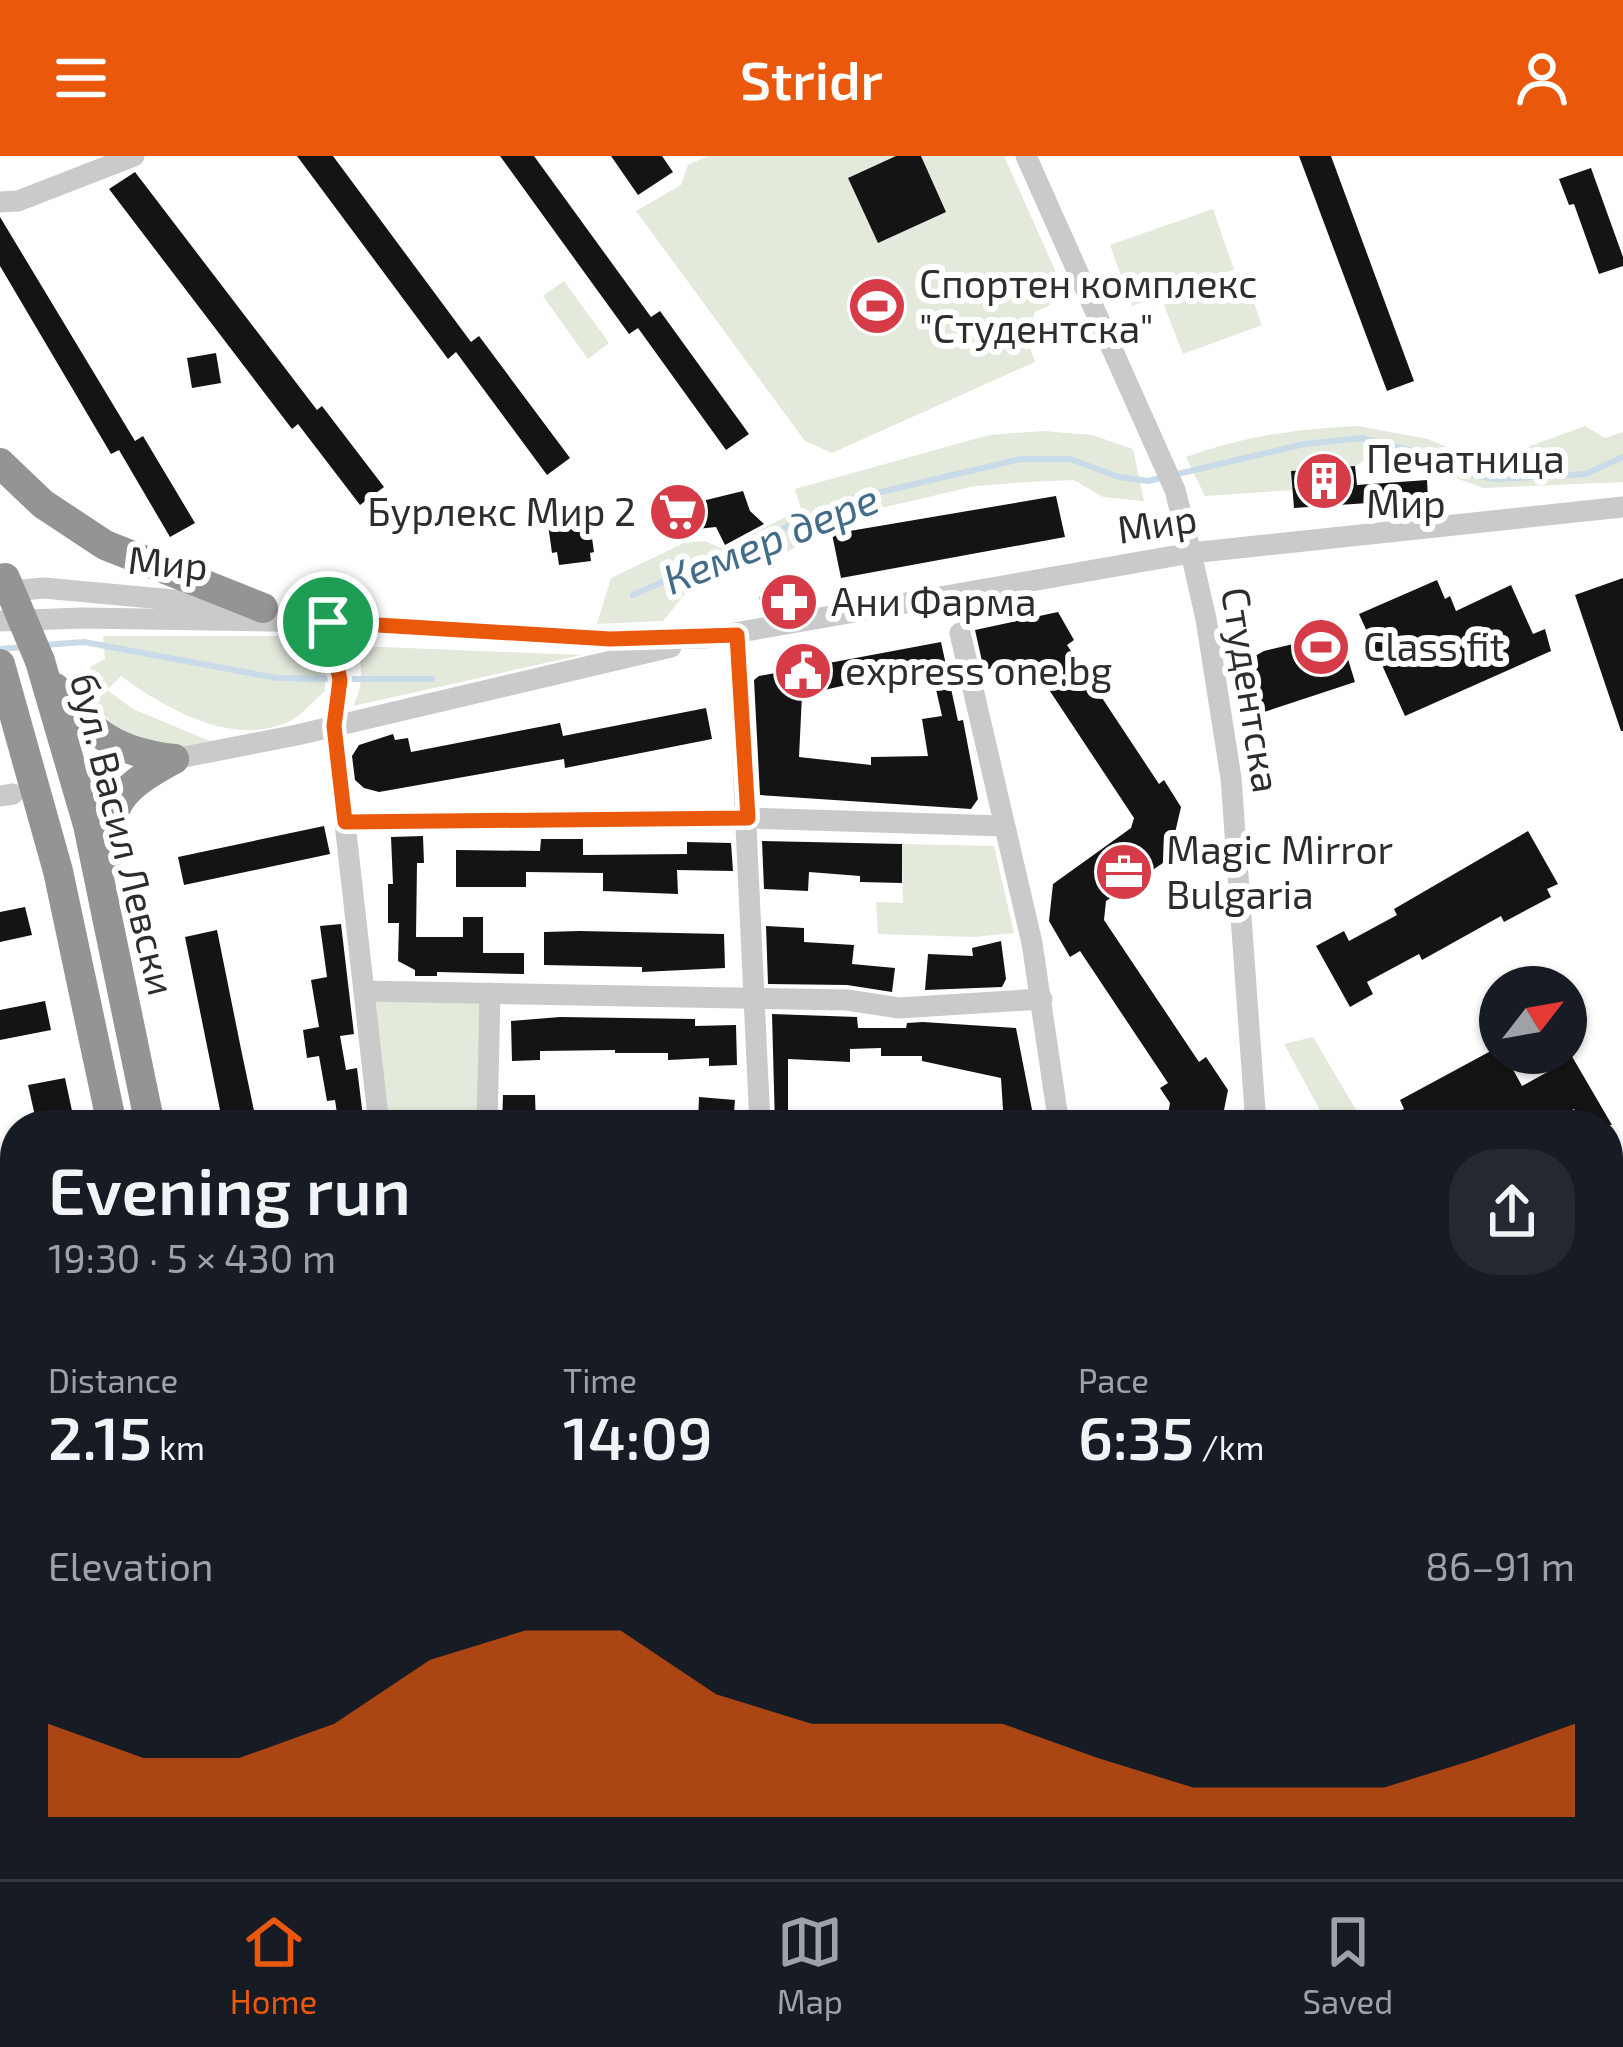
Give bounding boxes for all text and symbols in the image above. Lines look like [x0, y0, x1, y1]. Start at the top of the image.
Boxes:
icon: menu [48, 45, 114, 111]
icon: person [1509, 45, 1575, 111]
text: Stridr [740, 46, 883, 111]
place label: Спортен комплекс "Студентска" [919, 259, 1257, 352]
sports icon: Спортен комплекс "Студентска" [846, 275, 908, 337]
place label: Печатница Мир [1366, 434, 1565, 526]
building icon: Печатница Мир [1293, 450, 1355, 512]
water label: Кемер дере [655, 471, 885, 603]
supermarket icon: Бурлекс Мир 2 [647, 481, 709, 543]
place label: Бурлекс Мир 2 [367, 487, 636, 535]
street label: Мир [1114, 493, 1200, 552]
street label: Мир [126, 535, 210, 588]
pin [277, 571, 379, 673]
pharmacy icon: Ани Фарма [758, 571, 820, 633]
place label: Ани Фарма [831, 577, 1037, 624]
street label: Студентска [1212, 584, 1292, 796]
icon: arrive [295, 589, 361, 655]
sports icon: Class fit [1290, 616, 1352, 678]
place label: Class fit [1363, 622, 1504, 669]
public building icon: express one.bg [772, 640, 834, 702]
place label: express one.bg [845, 646, 1112, 693]
street label: бул. Васил Левски [61, 668, 187, 1000]
place label: Magic Mirror Bulgaria [1166, 825, 1393, 917]
office icon: Magic Mirror Bulgaria [1093, 841, 1155, 903]
north arrow [1479, 966, 1587, 1074]
map controls [1479, 966, 1587, 1074]
text: Evening run [48, 1149, 411, 1228]
button: share [1449, 1149, 1575, 1275]
text: 19:30 · 5 × 430 m [48, 1234, 336, 1281]
text: Distance [48, 1360, 178, 1400]
text: Time [563, 1360, 637, 1400]
text: Pace [1078, 1360, 1149, 1400]
text: 2.15 [48, 1400, 152, 1472]
text: 14:09 [563, 1400, 713, 1472]
text: 6:35 [1078, 1400, 1194, 1472]
text: km [152, 1427, 205, 1467]
text: /km [1194, 1427, 1264, 1467]
text: Elevation [48, 1542, 213, 1589]
text: 86–91 m [1425, 1542, 1575, 1589]
tab: Home [230, 1909, 317, 2021]
tab: Map [777, 1909, 843, 2021]
tab: Saved [1303, 1909, 1393, 2021]

